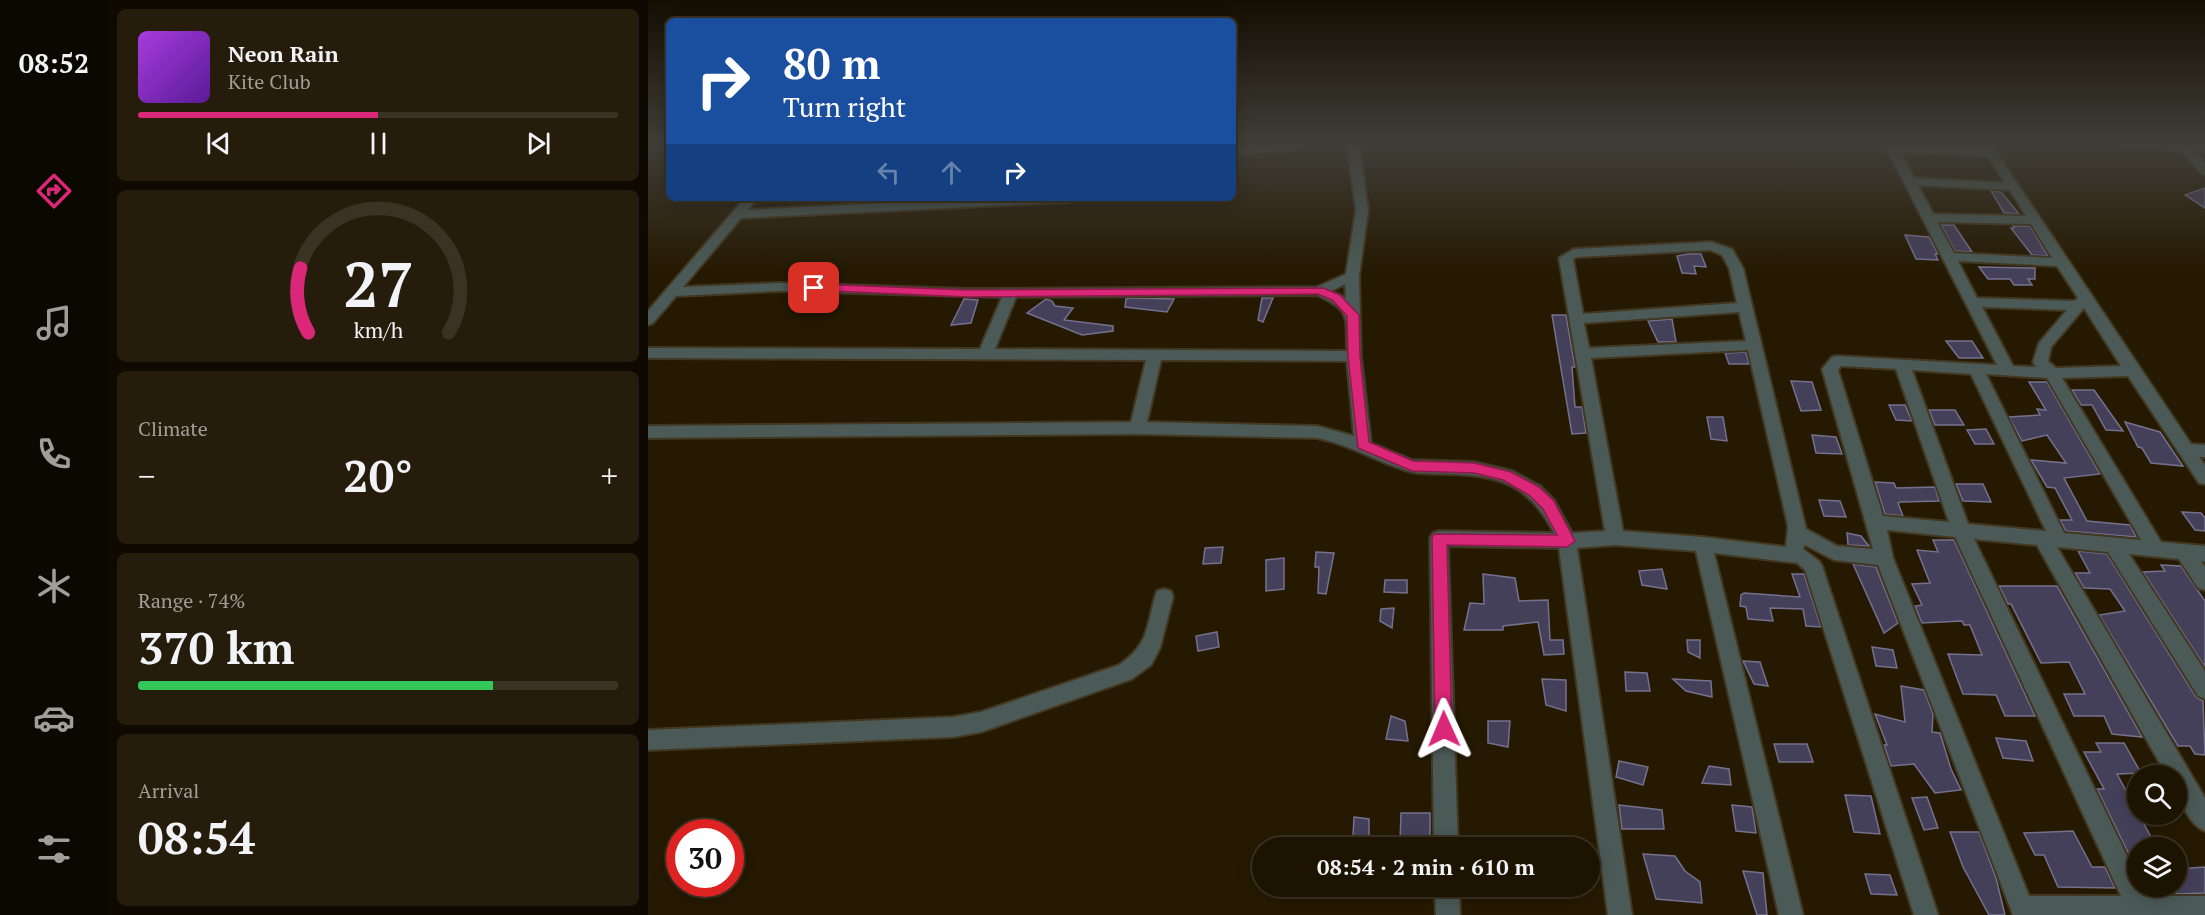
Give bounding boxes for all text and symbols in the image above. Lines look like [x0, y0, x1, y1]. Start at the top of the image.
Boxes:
text: 80 m [783, 35, 881, 91]
text: Neon Rain [228, 39, 339, 68]
icon: right [684, 42, 762, 120]
text: 08:52 [19, 45, 89, 81]
text: Kite Club [228, 68, 311, 95]
text: Turn right [783, 89, 906, 125]
icon: previous [202, 127, 235, 160]
icon: pause [362, 127, 395, 160]
icon: next [522, 127, 555, 160]
icon: left [872, 156, 905, 189]
icon: ahead [935, 156, 968, 189]
icon: right [998, 156, 1031, 189]
icon: directions [33, 170, 75, 212]
text: 27 [343, 242, 413, 325]
pin [788, 262, 839, 313]
icon: arrive [797, 271, 830, 304]
icon: music [33, 302, 75, 344]
text: km/h [353, 317, 403, 345]
text: Climate [138, 415, 208, 442]
icon: phone [33, 433, 75, 475]
text: 20° [343, 445, 413, 505]
text: − [138, 454, 156, 497]
text: + [600, 454, 618, 497]
icon: climate [33, 565, 75, 607]
text: Range · 74% [138, 587, 245, 614]
text: 370 km [138, 617, 294, 677]
icon: car [33, 697, 75, 739]
position arrow [1412, 697, 1476, 761]
map controls [2127, 765, 2187, 897]
button: search [2127, 765, 2187, 825]
text: Arrival [138, 777, 199, 804]
text: 08:54 [138, 807, 255, 867]
speed limit sign: 30 [666, 819, 744, 897]
icon: filters [33, 828, 75, 870]
button: layers [2127, 837, 2187, 897]
text: 08:54 · 2 min · 610 m [1317, 852, 1535, 881]

